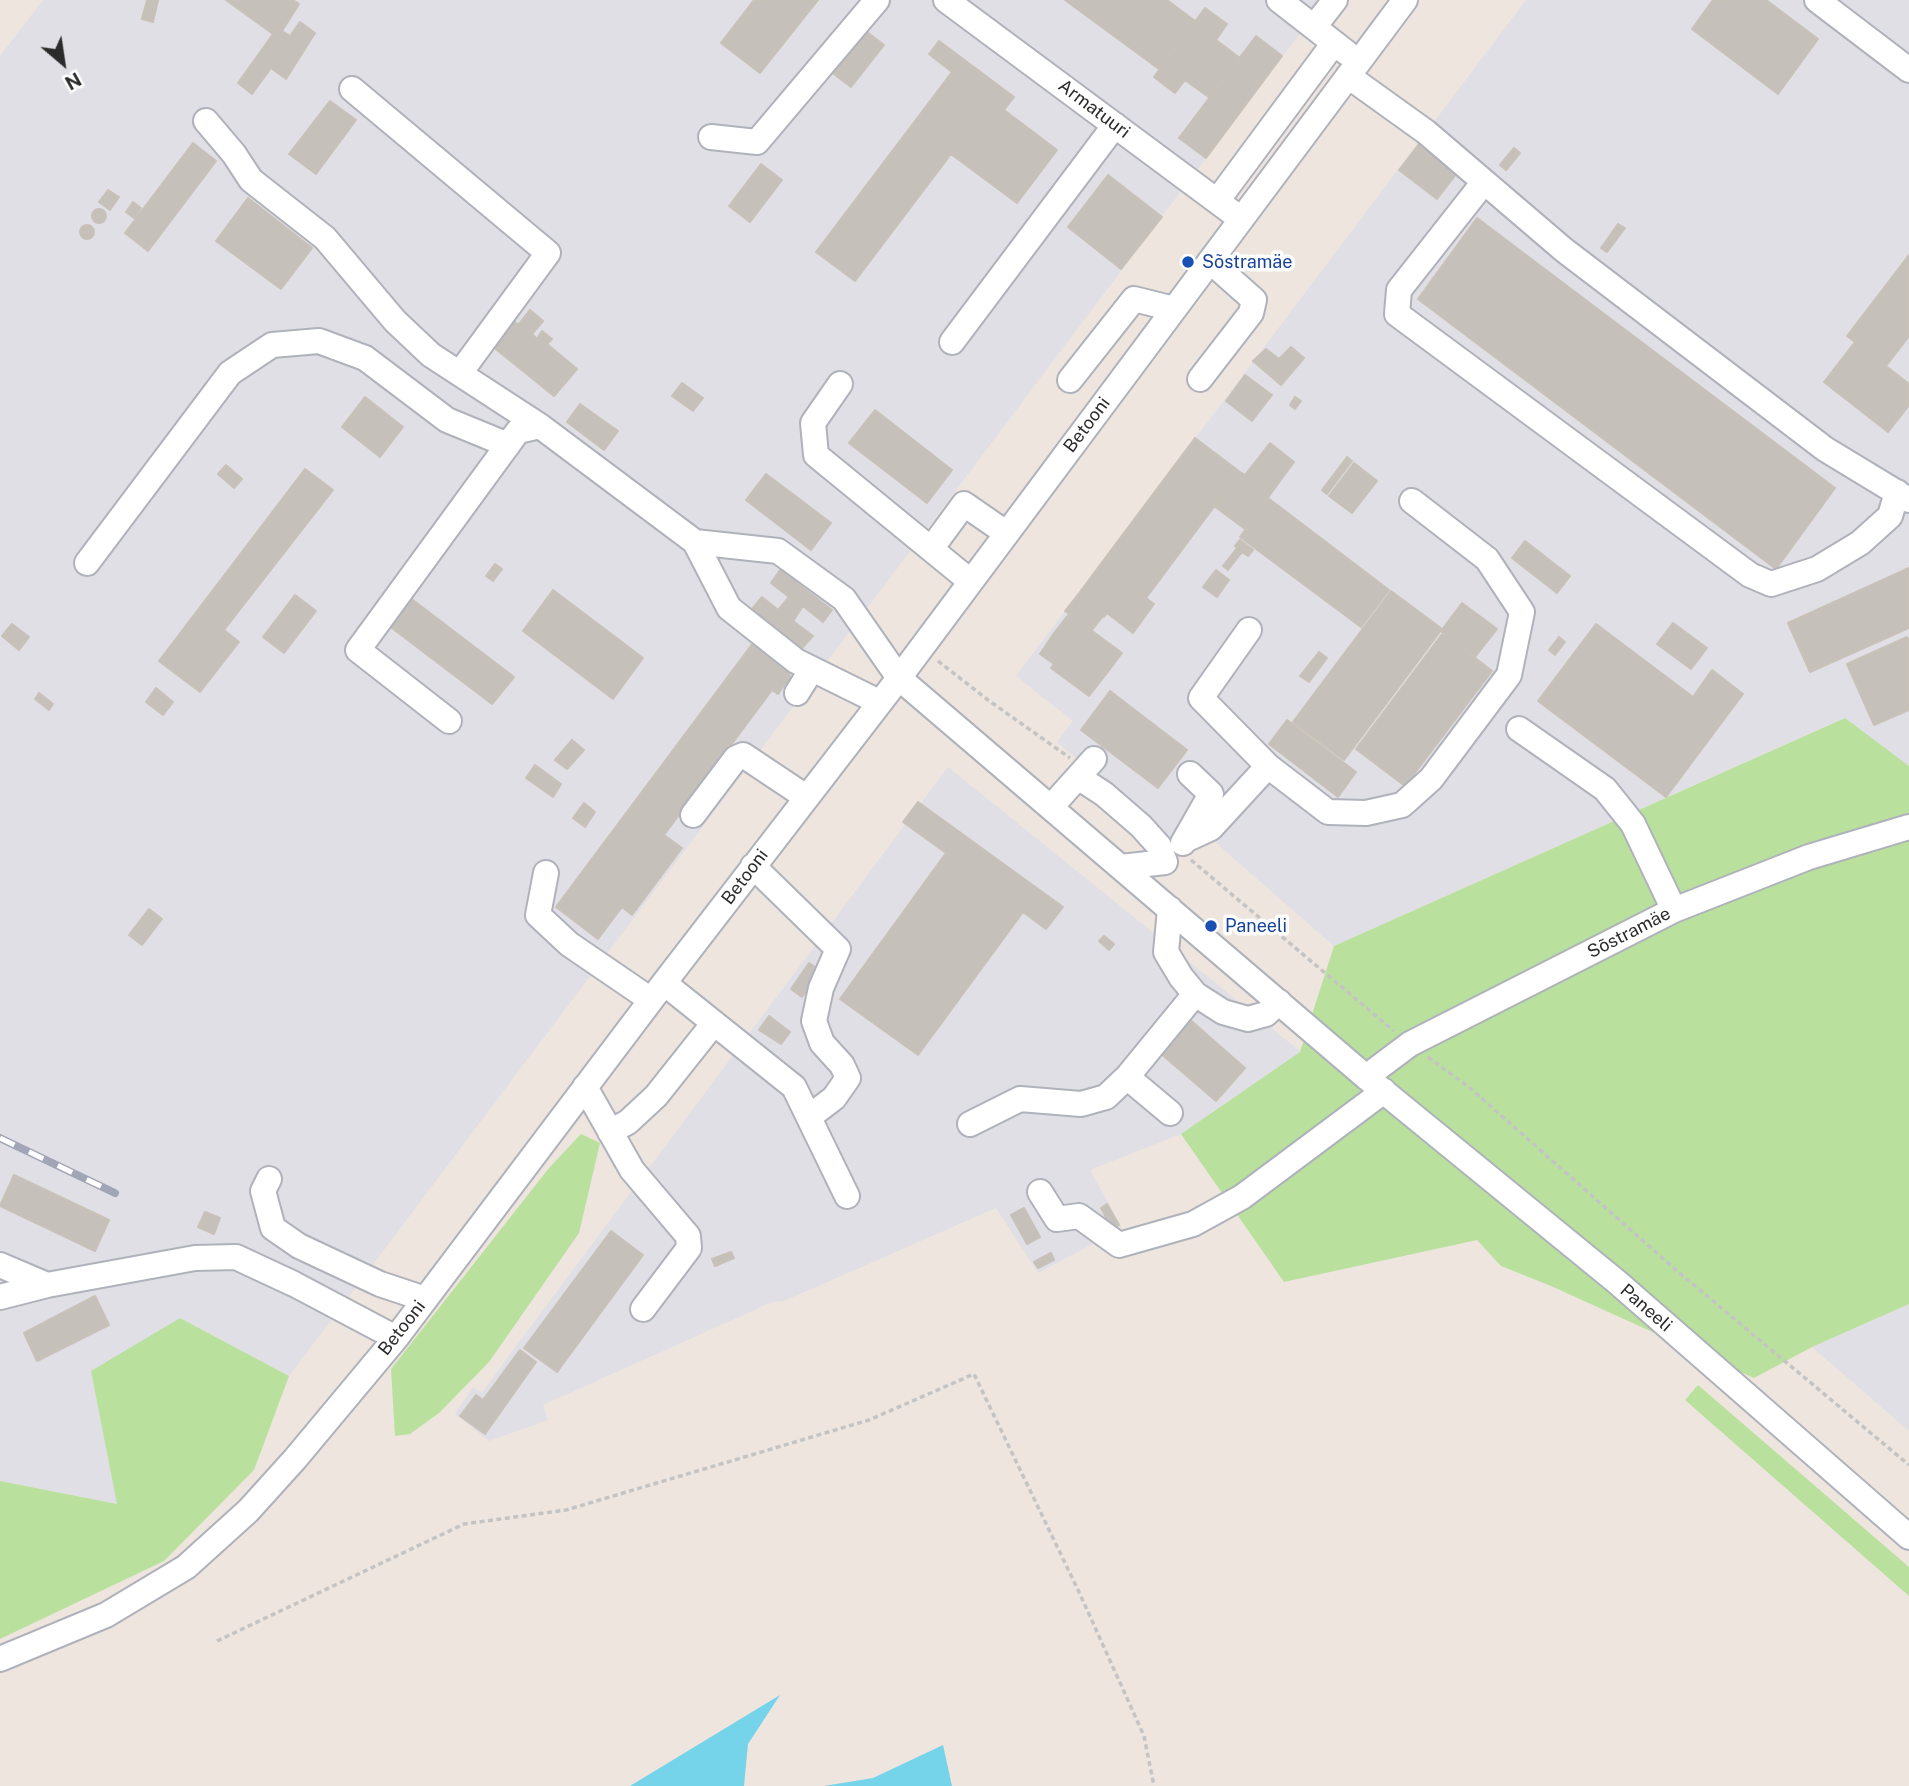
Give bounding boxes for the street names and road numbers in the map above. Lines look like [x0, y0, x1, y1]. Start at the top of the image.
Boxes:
street label: Armatuuri [1054, 75, 1134, 143]
street label: Betooni [1059, 393, 1115, 457]
street label: Betooni [717, 845, 773, 909]
street label: Sõstramäe [1584, 903, 1674, 963]
street label: Paneeli [1616, 1280, 1676, 1336]
street label: Betooni [374, 1296, 430, 1360]

